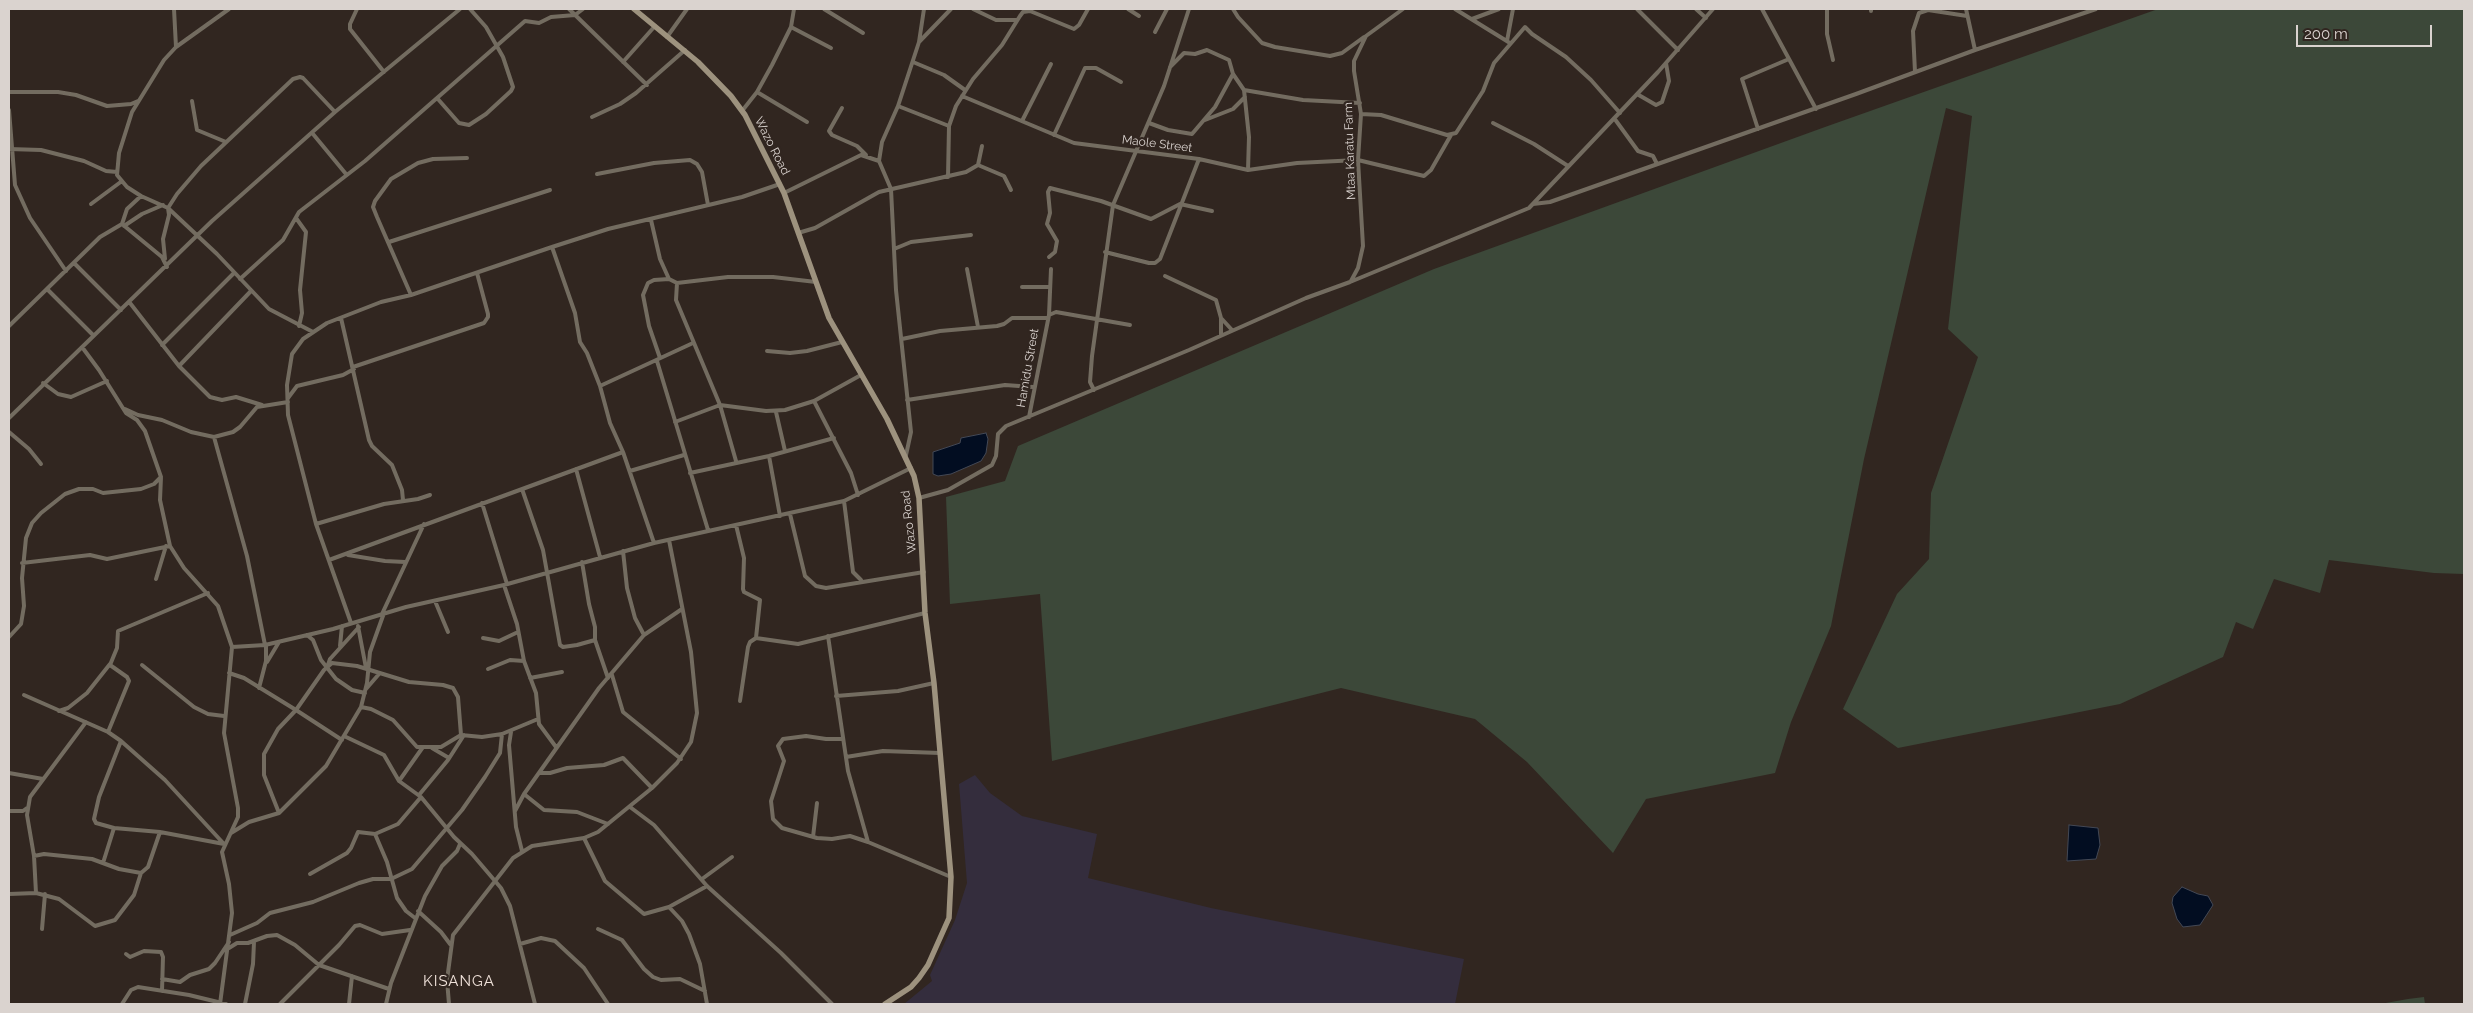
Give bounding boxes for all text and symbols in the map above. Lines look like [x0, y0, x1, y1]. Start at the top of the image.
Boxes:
scale bar [2298, 15, 2434, 47]
text: 200 m [2304, 25, 2348, 43]
street label: Mtaa Karatu Farm [1341, 102, 1359, 200]
street label: Wazo Road [751, 115, 793, 177]
street label: Maole Street [1121, 133, 1193, 155]
street label: Hamidu Street [1014, 327, 1042, 409]
street label: Wazo Road [899, 490, 919, 554]
district label: KISANGA [422, 972, 496, 990]

